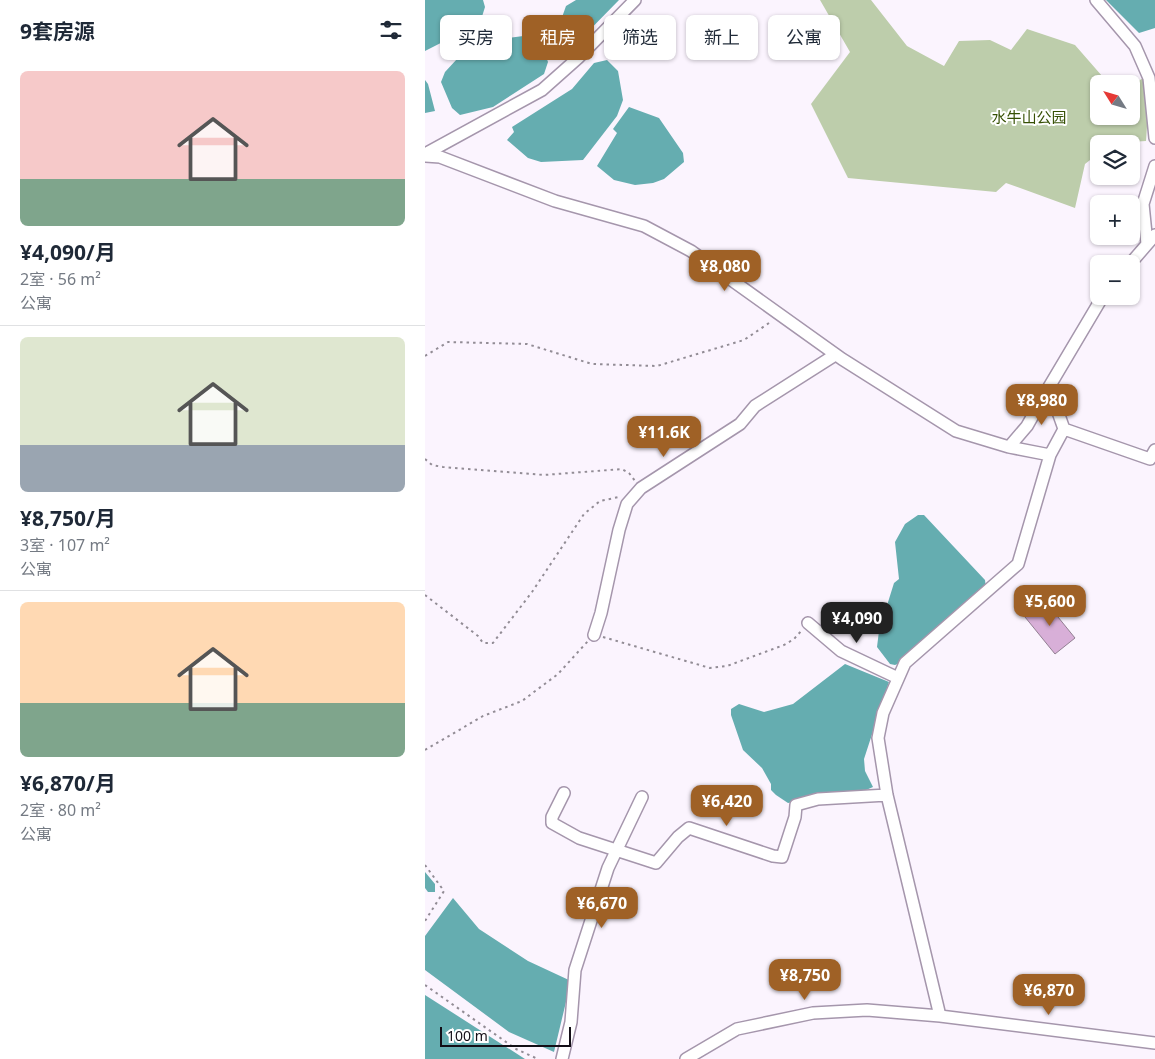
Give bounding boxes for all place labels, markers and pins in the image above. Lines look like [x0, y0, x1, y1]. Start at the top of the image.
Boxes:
pin: ¥8,080 [684, 250, 766, 292]
pin: ¥8,980 [1001, 384, 1083, 426]
pin: ¥11.6K [623, 416, 705, 458]
pin: ¥5,600 [1009, 584, 1091, 627]
pin: ¥4,090 [816, 602, 898, 644]
pin: ¥6,420 [686, 784, 768, 827]
pin: ¥6,670 [561, 886, 643, 929]
pin: ¥8,750 [764, 958, 846, 1001]
pin: ¥6,870 [1008, 974, 1090, 1016]

